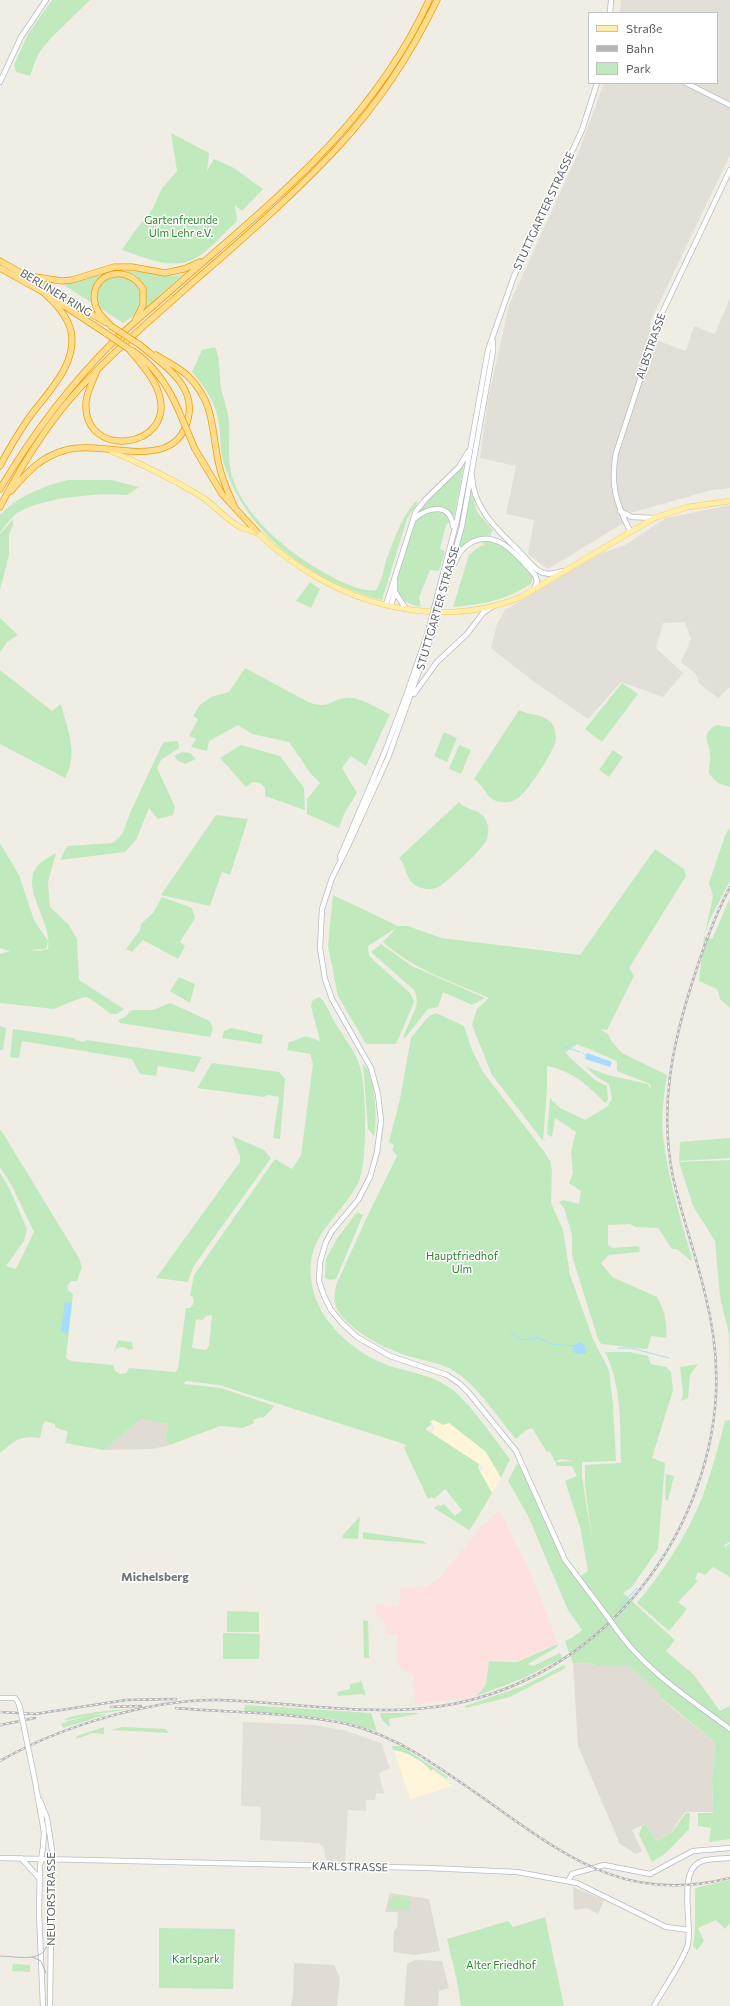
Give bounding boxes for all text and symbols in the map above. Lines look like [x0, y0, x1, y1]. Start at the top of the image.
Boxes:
legend [588, 12, 718, 84]
text: Straße [626, 21, 662, 35]
text: Bahn [626, 41, 654, 55]
text: Park [626, 61, 651, 75]
street label: STUTTGARTER STRASSE [511, 150, 577, 272]
park label: Gartenfreunde Ulm Lehr e.V. [144, 213, 218, 239]
street label: BERLINER RING [18, 266, 94, 320]
street label: ALBSTRASSE [634, 311, 668, 381]
street label: STUTTGARTER STRASSE [414, 544, 462, 672]
park label: Hauptfriedhof Ulm [426, 1249, 498, 1275]
district label: Michelsberg [121, 1570, 189, 1584]
street label: NEUTORSTRASSE [44, 1852, 58, 1946]
street label: KARLSTRASSE [312, 1860, 388, 1874]
park label: Karlspark [172, 1952, 220, 1966]
park label: Alter Friedhof [466, 1958, 536, 1972]

